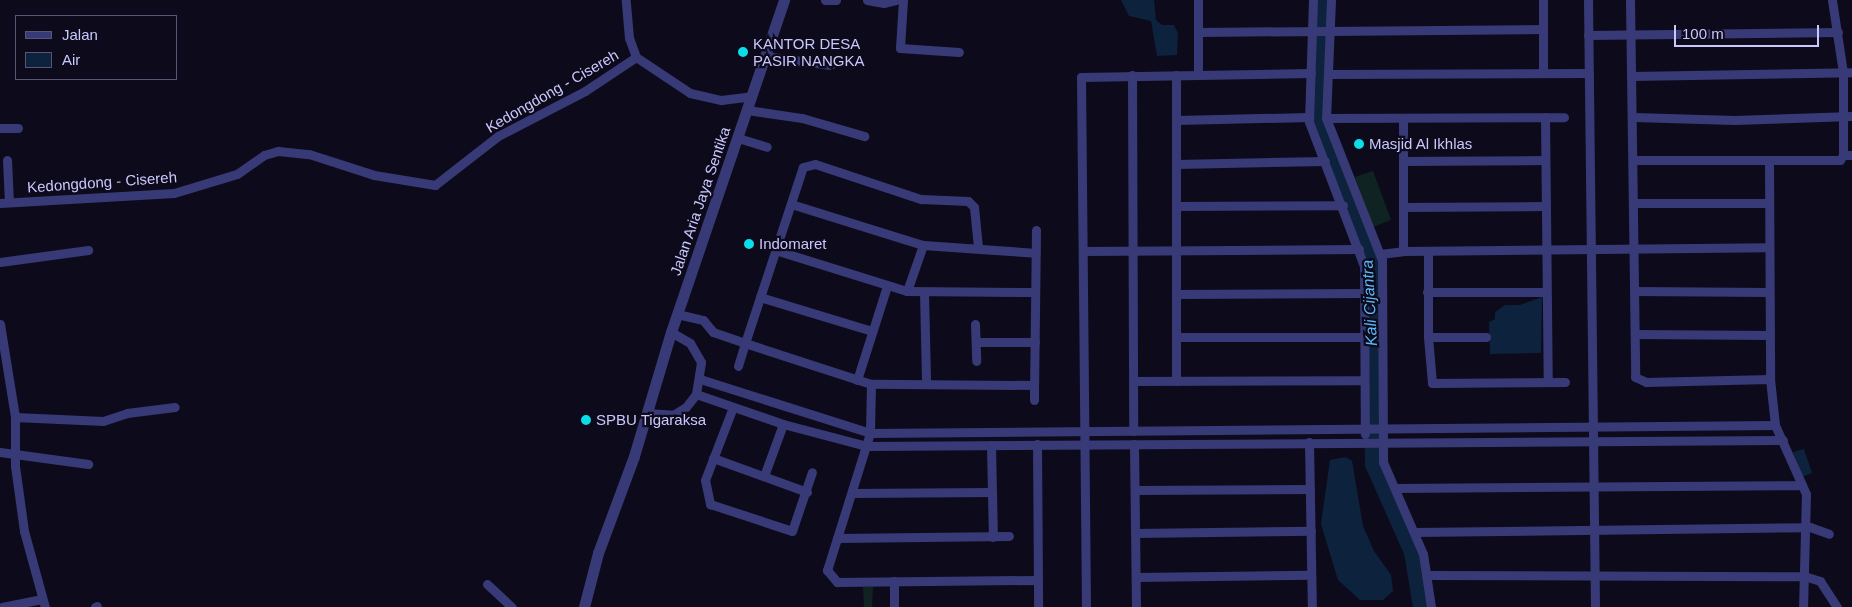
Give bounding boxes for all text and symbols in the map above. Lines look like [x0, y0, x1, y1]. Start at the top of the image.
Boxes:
legend [15, 15, 178, 80]
scale bar [1677, 15, 1822, 47]
text: 100 m [1682, 25, 1724, 42]
text: Jalan [62, 26, 98, 43]
place label: KANTOR DESA PASIR NANGKA [753, 34, 864, 69]
street label: Kedongdong - Cisereh [483, 46, 621, 136]
marker: KANTOR DESA PASIR NANGKA [737, 46, 749, 58]
text: Air [62, 51, 80, 68]
street label: Jalan Aria Jaya Sentika [666, 124, 734, 278]
place label: Masjid Al Ikhlas [1369, 135, 1473, 153]
marker: Masjid Al Ikhlas [1353, 138, 1365, 150]
street label: Kedongdong - Cisereh [27, 168, 177, 196]
place label: Indomaret [759, 235, 827, 253]
marker: Indomaret [743, 238, 755, 250]
water label: Kali Cijantra [1358, 259, 1382, 347]
place label: SPBU Tigaraksa [596, 411, 706, 429]
marker: SPBU Tigaraksa [580, 414, 592, 426]

